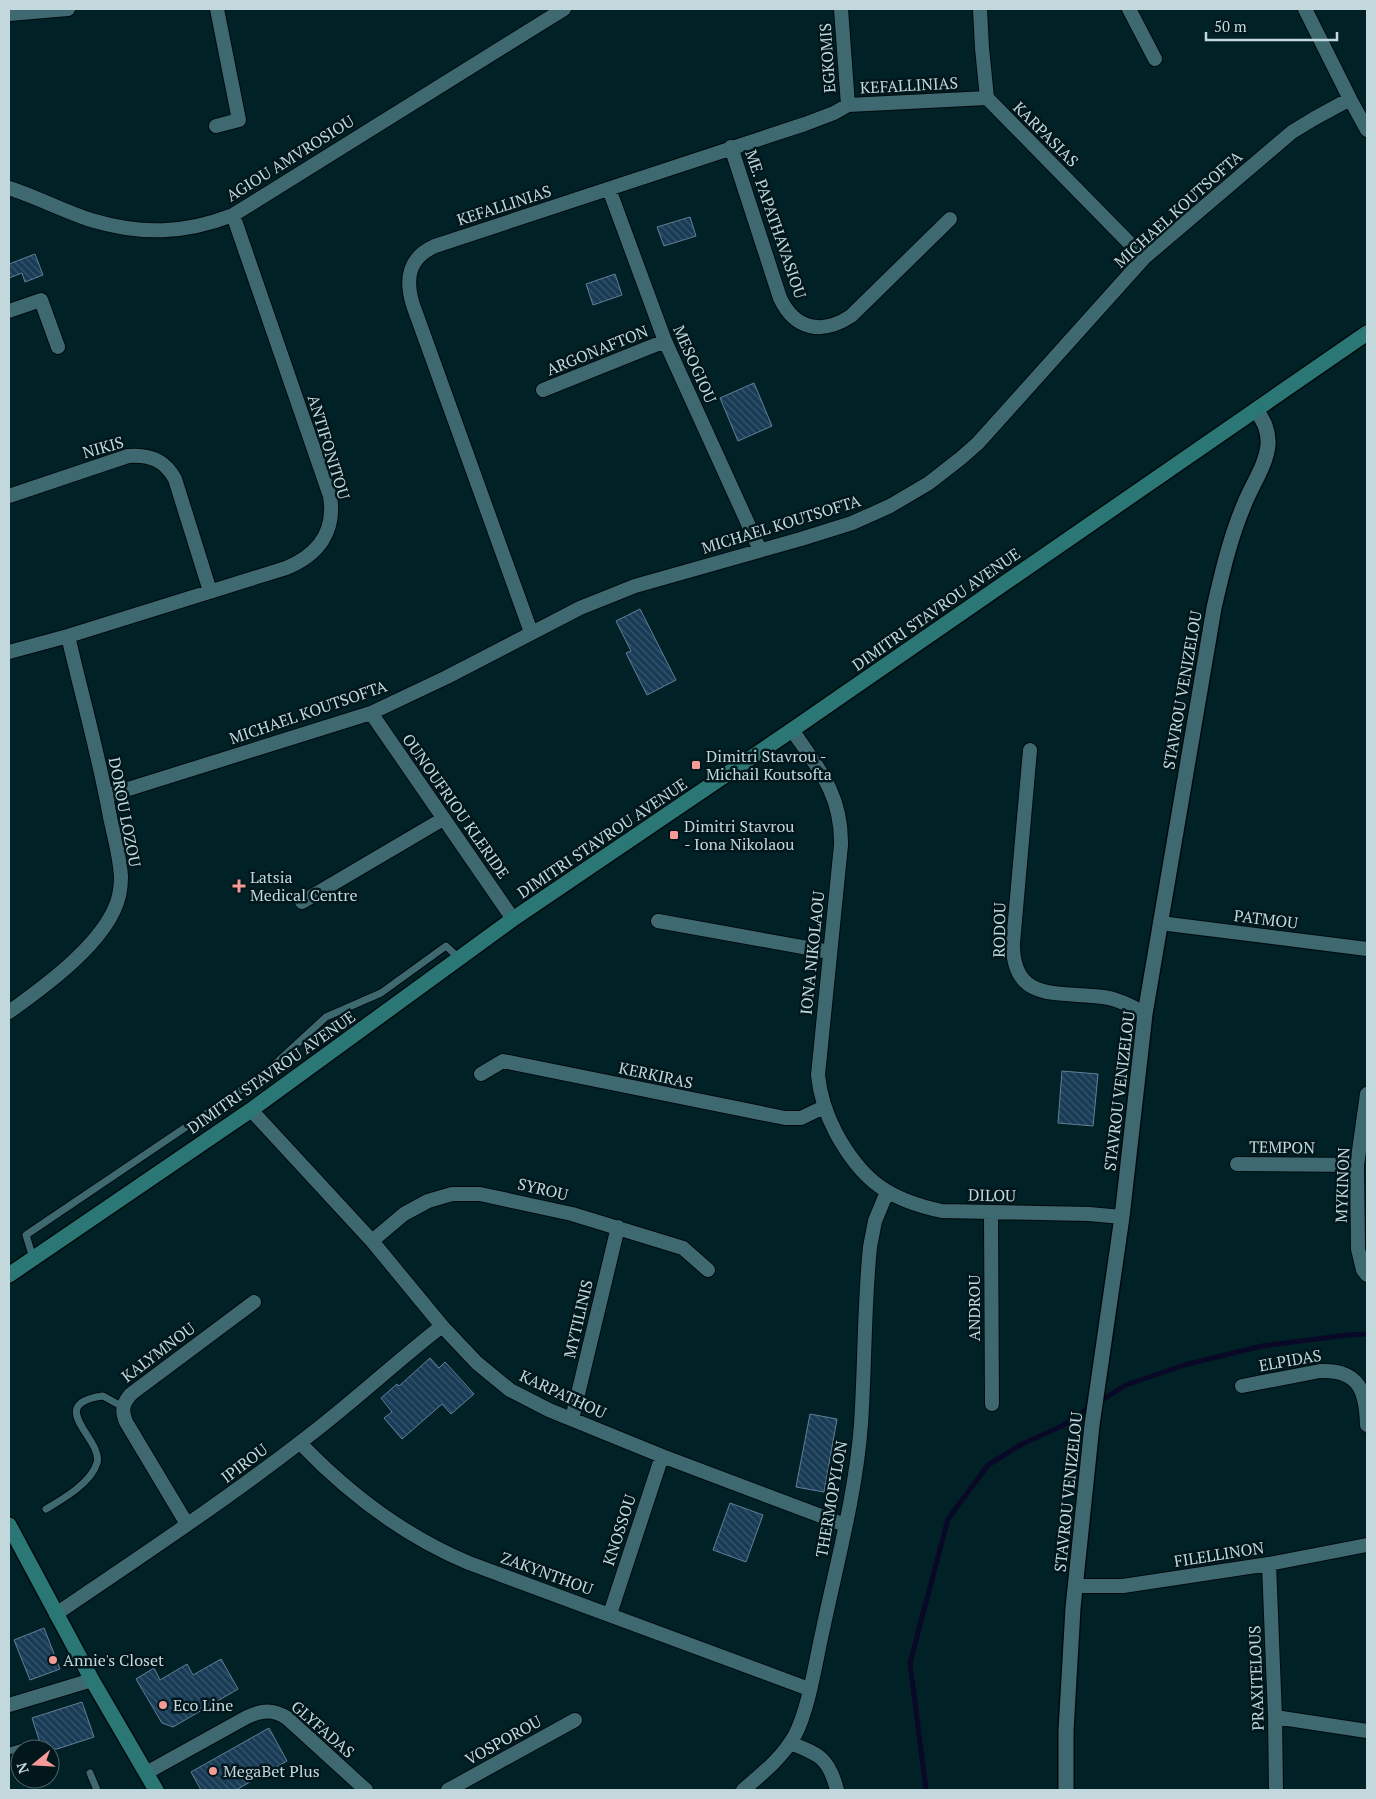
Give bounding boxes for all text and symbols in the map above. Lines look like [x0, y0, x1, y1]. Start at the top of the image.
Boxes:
scale bar [1206, 10, 1337, 42]
text: 50 m [1214, 16, 1247, 36]
street label: EGKOMIS [814, 22, 840, 94]
street label: KEFALLINIAS [859, 71, 959, 99]
street label: KARPASIAS [1008, 96, 1084, 172]
street label: AGIOU AMVROSIOU [222, 110, 358, 206]
street label: MICHAEL KOUTSOFTA [1109, 145, 1247, 272]
street label: ME. PAPATHAVASIOU [740, 147, 812, 302]
street label: KEFALLINIAS [454, 179, 554, 231]
street label: ARGONAFTON [543, 319, 651, 380]
street label: MESOGIOU [668, 322, 722, 407]
street label: ANTIFONITOU [303, 392, 355, 502]
street label: NIKIS [80, 431, 126, 463]
street label: MICHAEL KOUTSOFTA [699, 489, 863, 559]
street label: DIMITRI STAVROU AVENUE [847, 542, 1025, 676]
street label: STAVROU VENIZELOU [1157, 609, 1207, 771]
street label: MICHAEL KOUTSOFTA [226, 675, 390, 749]
street label: OUNOUFRIOU KLERIDE [397, 729, 515, 883]
place label: Dimitri Stavrou - Michail Koutsofta [706, 745, 832, 785]
street label: DOROU LOZOU [104, 755, 146, 869]
marker: Dimitri Stavrou - Michail Koutsofta [690, 759, 702, 771]
street label: DIMITRI STAVROU AVENUE [513, 773, 691, 903]
place label: Dimitri Stavrou - Iona Nikolaou [684, 815, 794, 855]
marker: Dimitri Stavrou - Iona Nikolaou [668, 829, 680, 841]
place label: Latsia Medical Centre [250, 866, 357, 906]
marker: Latsia Medical Centre [232, 879, 246, 893]
street label: IONA NIKOLAOU [795, 890, 829, 1016]
street label: RODOU [988, 902, 1010, 958]
street label: PATMOU [1233, 904, 1300, 934]
street label: DIMITRI STAVROU AVENUE [182, 1005, 360, 1139]
street label: STAVROU VENIZELOU [1098, 1010, 1140, 1172]
street label: KERKIRAS [617, 1056, 695, 1094]
street label: TEMPON [1249, 1135, 1315, 1159]
street label: MYKINON [1330, 1147, 1354, 1223]
street label: SYROU [516, 1173, 571, 1206]
street label: DILOU [968, 1184, 1016, 1206]
street label: ANDROU [963, 1275, 985, 1341]
street label: MYTILINIS [558, 1278, 598, 1360]
street label: KALYMNOU [117, 1317, 199, 1387]
street label: ELPIDAS [1257, 1344, 1323, 1376]
street label: KARPATHOU [516, 1364, 610, 1424]
street label: STAVROU VENIZELOU [1049, 1411, 1087, 1573]
street label: IPIROU [216, 1438, 272, 1488]
street label: THERMOPYLON [810, 1439, 852, 1559]
street label: KNOSSOU [597, 1491, 641, 1568]
street label: FILELLINON [1172, 1536, 1266, 1572]
street label: ZAKYNTHOU [498, 1546, 596, 1600]
street label: PRAXITELOUS [1243, 1625, 1269, 1731]
place label: Annie's Closet [63, 1649, 164, 1671]
marker: Annie's Closet [47, 1654, 59, 1666]
place label: Eco Line [173, 1694, 233, 1716]
street label: GLYFADAS [287, 1695, 359, 1763]
marker: Eco Line [157, 1699, 169, 1711]
street label: VOSPOROU [461, 1710, 545, 1770]
north arrow [10, 1739, 60, 1789]
text: N [11, 1760, 33, 1776]
place label: MegaBet Plus [223, 1760, 320, 1782]
marker: MegaBet Plus [207, 1765, 219, 1777]

